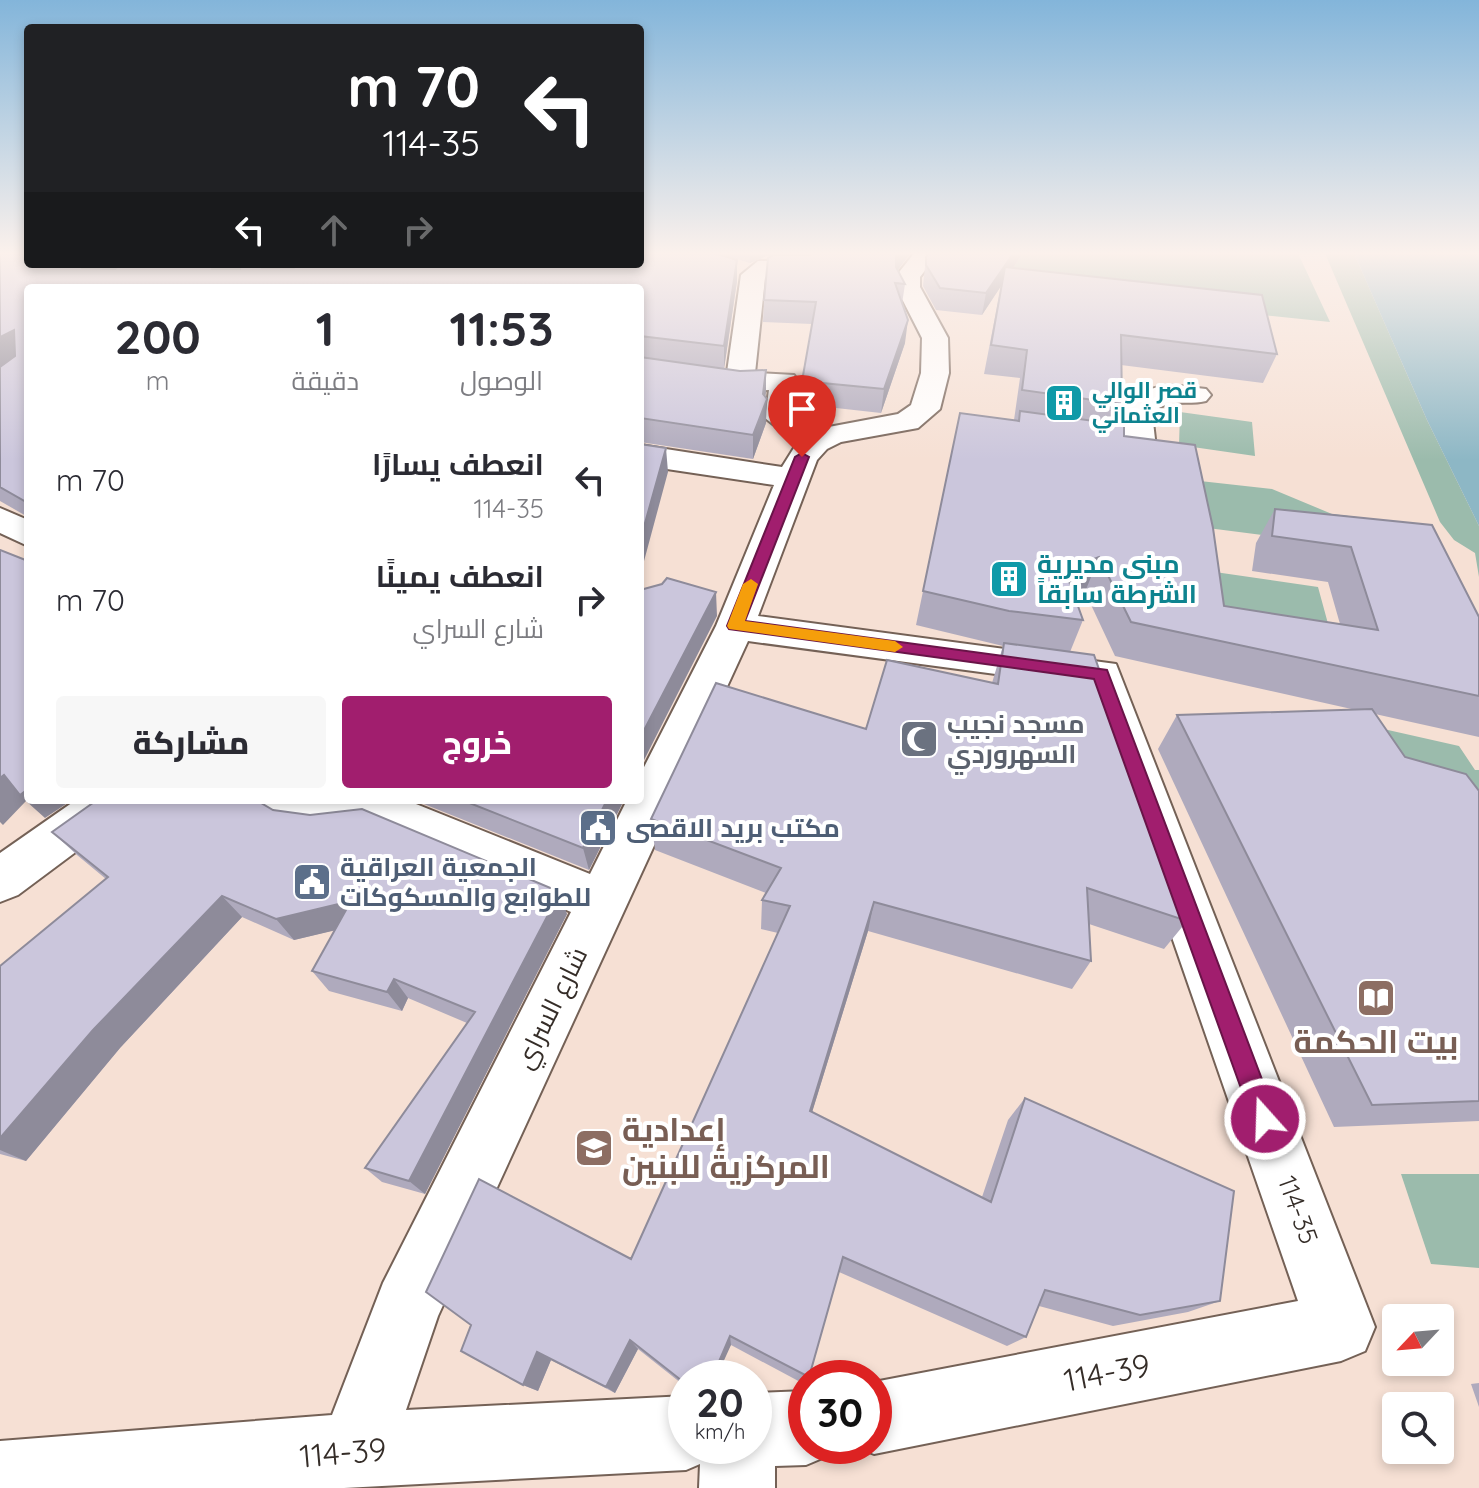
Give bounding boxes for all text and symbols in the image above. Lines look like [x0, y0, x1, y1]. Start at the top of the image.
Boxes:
text: 70 m [348, 51, 480, 121]
icon: left [508, 56, 612, 160]
text: 114-35 [382, 120, 480, 165]
icon: left [228, 208, 272, 252]
icon: ahead [312, 208, 356, 252]
icon: right [396, 208, 440, 252]
text: 1 [316, 298, 335, 358]
text: 11:53 [450, 298, 553, 358]
text: 200 [115, 306, 201, 366]
text: m [146, 364, 170, 397]
text: دقيقة [291, 364, 359, 397]
text: الوصول [460, 364, 543, 397]
pin [768, 375, 836, 457]
place label: قصر الوالي العثماني [1092, 376, 1197, 433]
building icon: قصر الوالي العثماني [1043, 382, 1085, 424]
icon: arrive [780, 387, 824, 431]
text: انعطف يسارًا [372, 445, 544, 483]
icon: left [568, 458, 612, 502]
text: 70 m [56, 461, 125, 499]
text: 114-35 [474, 492, 544, 525]
place label: مبنى مديرية الشرطة سابقاً [1037, 547, 1197, 610]
text: انعطف يمينًا [376, 557, 544, 595]
building icon: مبنى مديرية الشرطة سابقاً [988, 558, 1030, 600]
icon: right [568, 578, 612, 622]
text: 70 m [56, 581, 125, 619]
text: شارع السراي [412, 612, 544, 645]
button: مشاركة [56, 696, 326, 788]
button: خروج [342, 696, 612, 788]
place label: مسجد نجيب السهروردي [947, 707, 1085, 775]
mosque icon: مسجد نجيب السهروردي [898, 718, 940, 760]
public building icon: مكتب بريد الاقصى [577, 807, 619, 849]
place label: مكتب بريد الاقصى [626, 811, 840, 844]
place label: الجمعية العراقية للطوابع والمسكوكات [340, 850, 591, 914]
public building icon: الجمعية العراقية للطوابع والمسكوكات [291, 861, 333, 903]
street label: شارع السراي [507, 941, 598, 1076]
library icon: بيت الحكمة [1355, 977, 1397, 1019]
place label: بيت الحكمة [1293, 1021, 1459, 1061]
position arrow [1223, 1077, 1307, 1161]
place label: إعدادية المركزية للبنين [622, 1109, 830, 1186]
school or university icon: إعدادية المركزية للبنين [573, 1127, 615, 1169]
street label: 114-35 [1271, 1171, 1326, 1249]
north arrow [1382, 1304, 1454, 1376]
map controls [1382, 1304, 1454, 1464]
street label: 114-39 [1060, 1344, 1153, 1400]
speed limit sign: 30 [788, 1360, 892, 1464]
text: 20 [696, 1377, 744, 1427]
button: search [1382, 1392, 1454, 1464]
text: km/h [695, 1419, 745, 1444]
street label: 114-39 [298, 1428, 388, 1476]

